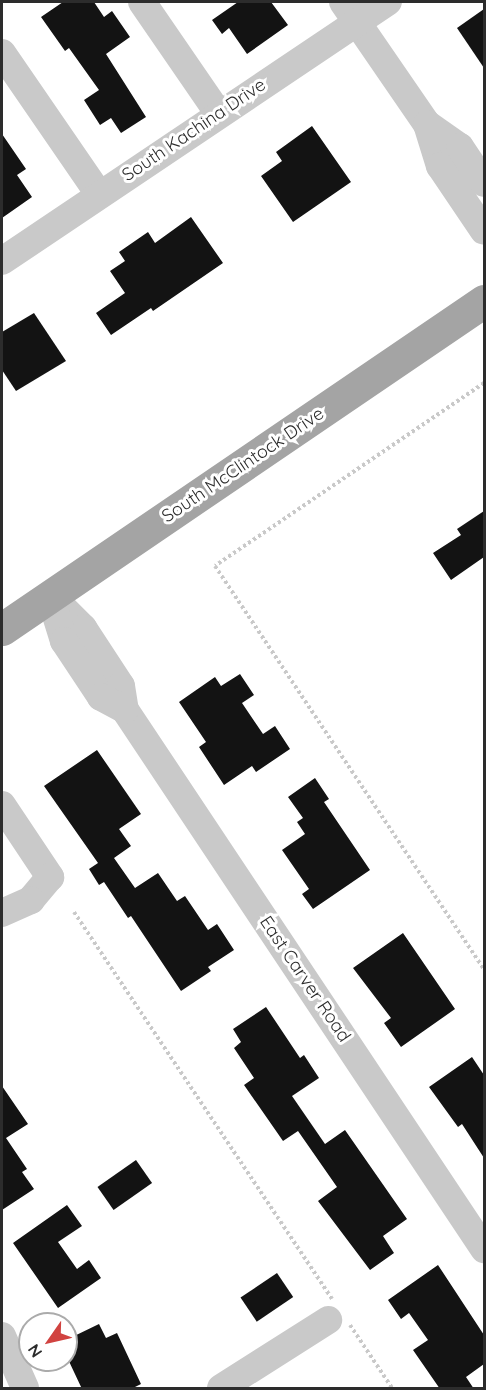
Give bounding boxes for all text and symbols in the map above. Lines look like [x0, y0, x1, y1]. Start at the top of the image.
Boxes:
street label: South Kachina Drive [118, 74, 270, 186]
street label: South McClintock Drive [158, 403, 328, 527]
street label: East Carver Road [255, 912, 355, 1046]
north arrow [18, 1312, 78, 1372]
text: N [23, 1340, 46, 1361]

